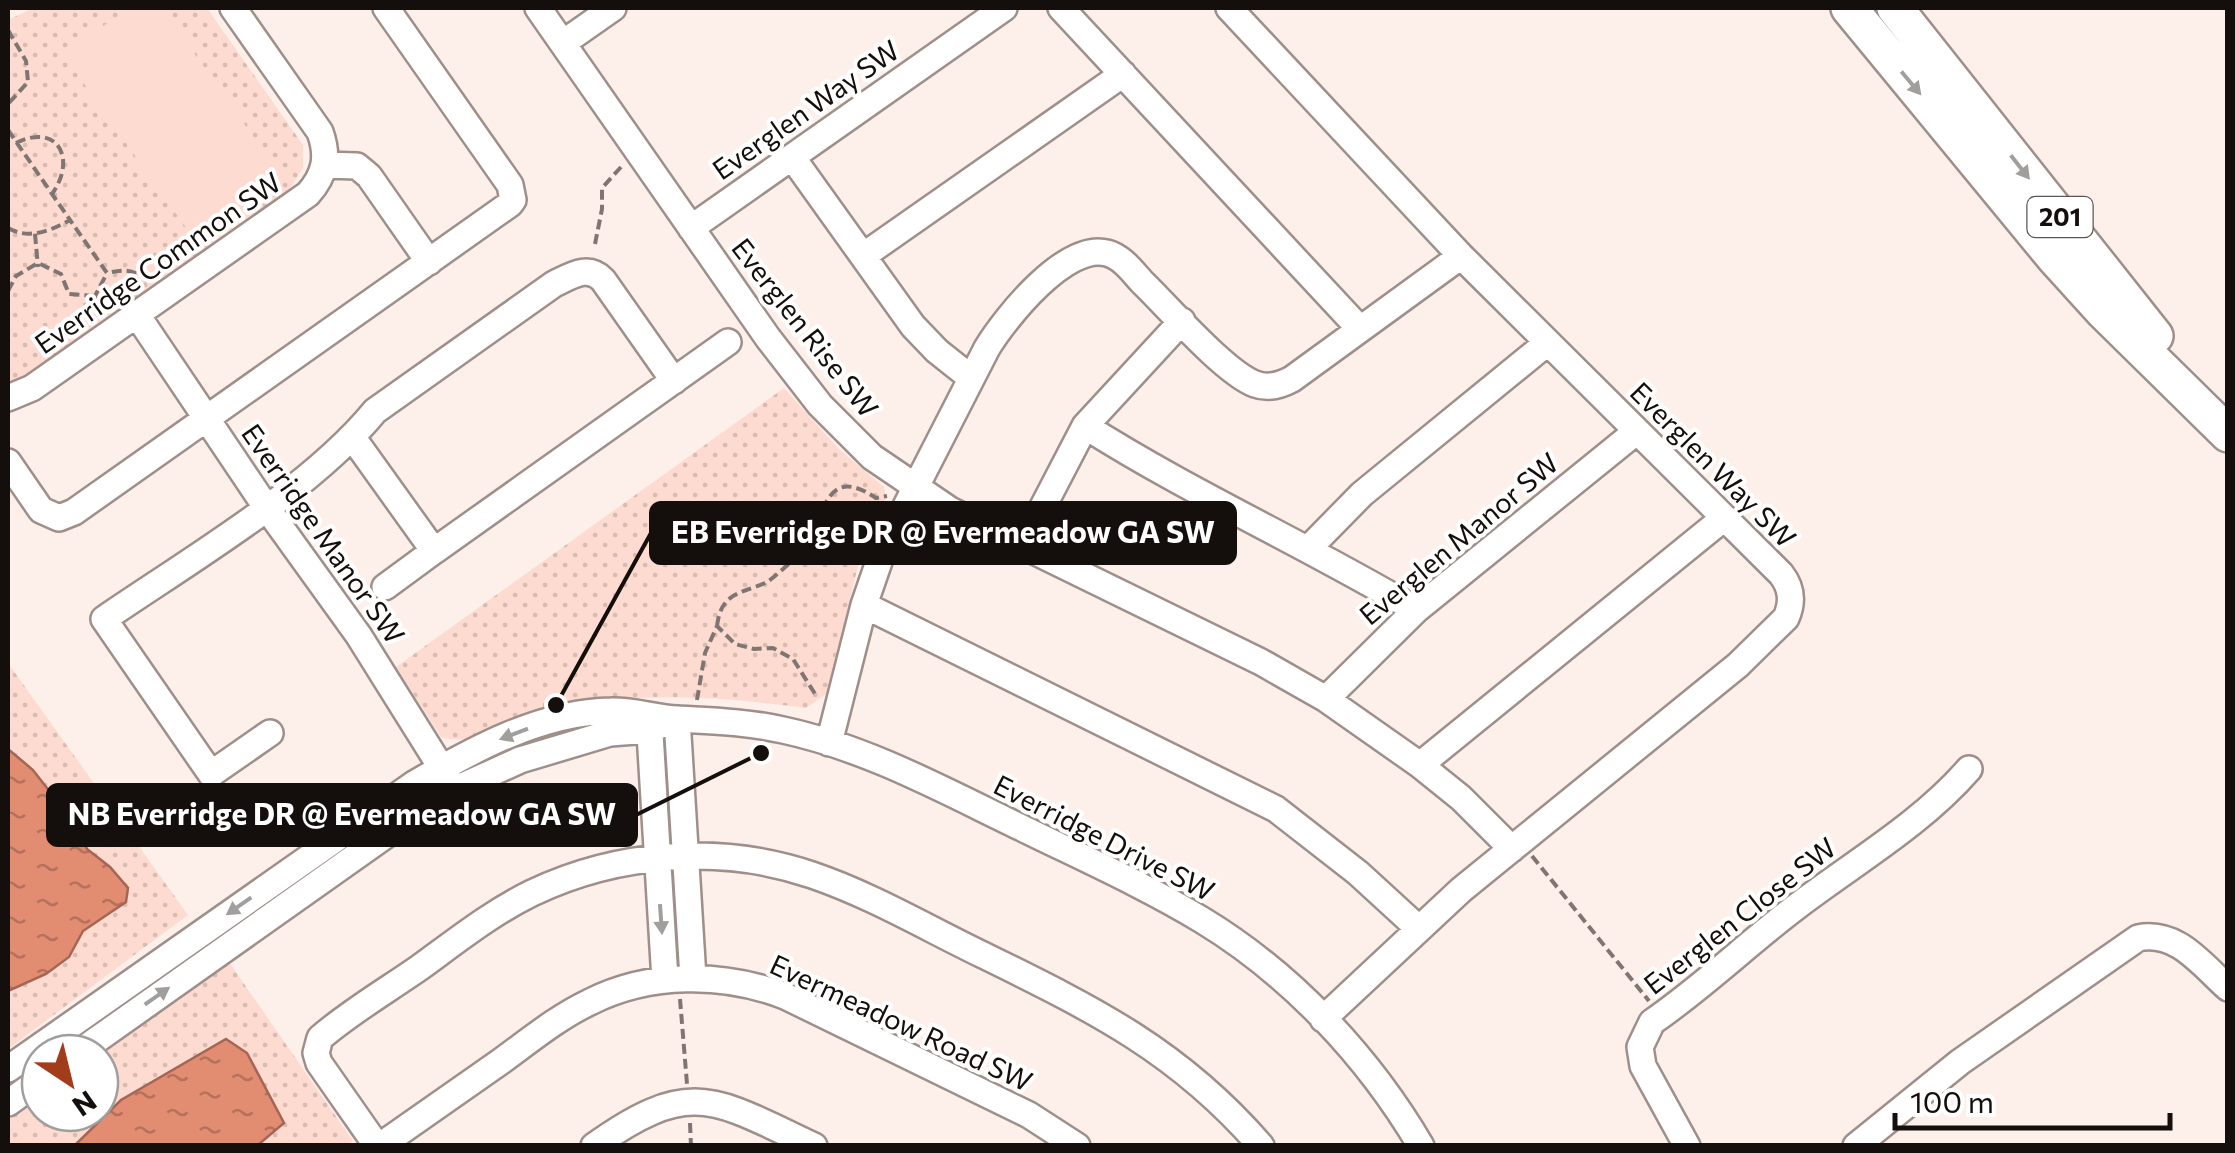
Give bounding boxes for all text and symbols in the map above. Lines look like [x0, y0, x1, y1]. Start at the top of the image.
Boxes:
street label: Everglen Way SW [706, 32, 905, 186]
one-way arrow [1899, 71, 1921, 96]
one-way arrow [2010, 153, 2031, 179]
street label: Everridge Common SW [28, 164, 287, 360]
road number: 201 [2028, 197, 2092, 237]
street label: Everglen Rise SW [725, 231, 886, 424]
street label: Everglen Way SW [1624, 374, 1804, 554]
street label: Everridge Manor SW [235, 417, 412, 650]
street label: Everglen Manor SW [1352, 445, 1565, 631]
callout: EB Everridge DR @ Evermeadow GA SW [651, 503, 1235, 563]
text: EB Everridge DR @ Evermeadow GA SW [671, 512, 1215, 549]
one-way arrow [498, 727, 528, 743]
street label: Everridge Drive SW [988, 767, 1220, 907]
callout: NB Everridge DR @ Evermeadow GA SW [48, 785, 636, 845]
text: NB Everridge DR @ Evermeadow GA SW [68, 794, 616, 831]
street label: Everglen Close SW [1637, 830, 1842, 1001]
one-way arrow [226, 896, 253, 915]
one-way arrow [654, 903, 670, 935]
street label: Evermeadow Road SW [765, 946, 1038, 1098]
one-way arrow [144, 987, 171, 1007]
north arrow [20, 1033, 120, 1133]
scale bar [1895, 1068, 2170, 1130]
text: 100 m [1910, 1082, 1994, 1119]
text: N [67, 1084, 103, 1124]

